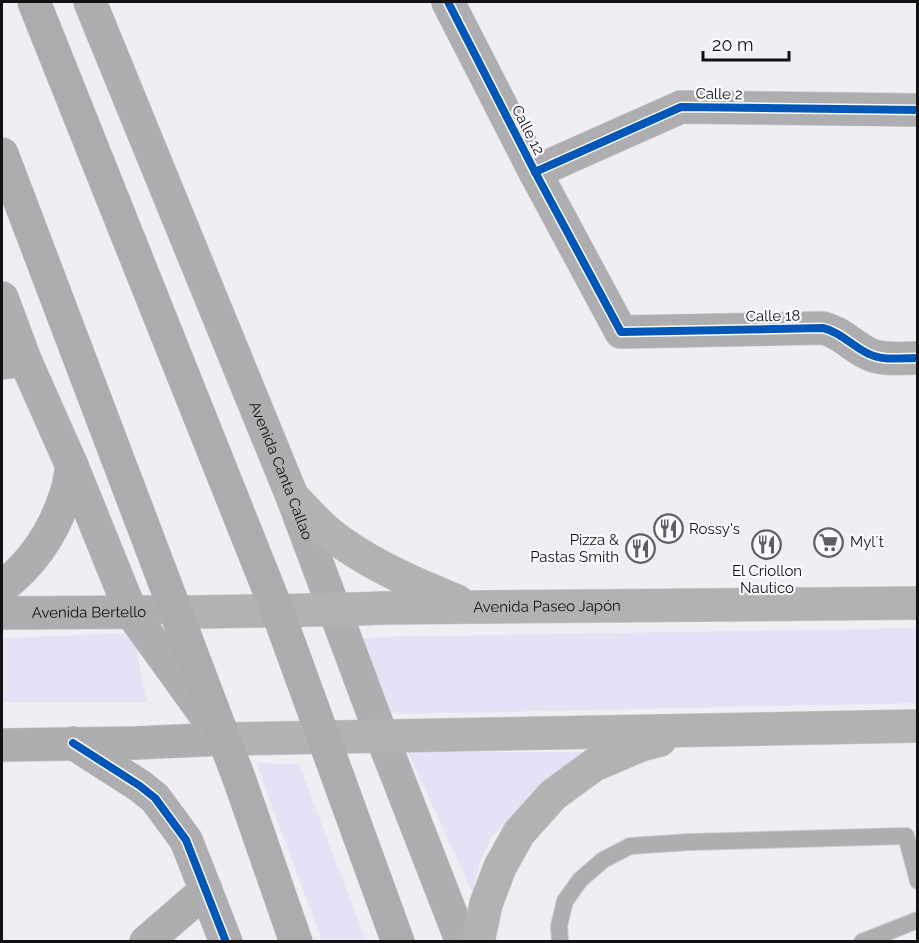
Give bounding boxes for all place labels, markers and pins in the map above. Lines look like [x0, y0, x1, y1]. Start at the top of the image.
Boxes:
restaurant icon: Rossy's [652, 513, 684, 545]
place label: Rossy's [689, 520, 740, 538]
supermarket icon: Myl´t [813, 526, 845, 558]
restaurant icon: El Criollon Nautico [751, 528, 783, 560]
place label: Pizza & Pastas Smith [530, 531, 619, 566]
restaurant icon: Pizza & Pastas Smith [624, 533, 656, 565]
place label: Myl´t [850, 533, 884, 551]
place label: El Criollon Nautico [732, 562, 802, 597]

